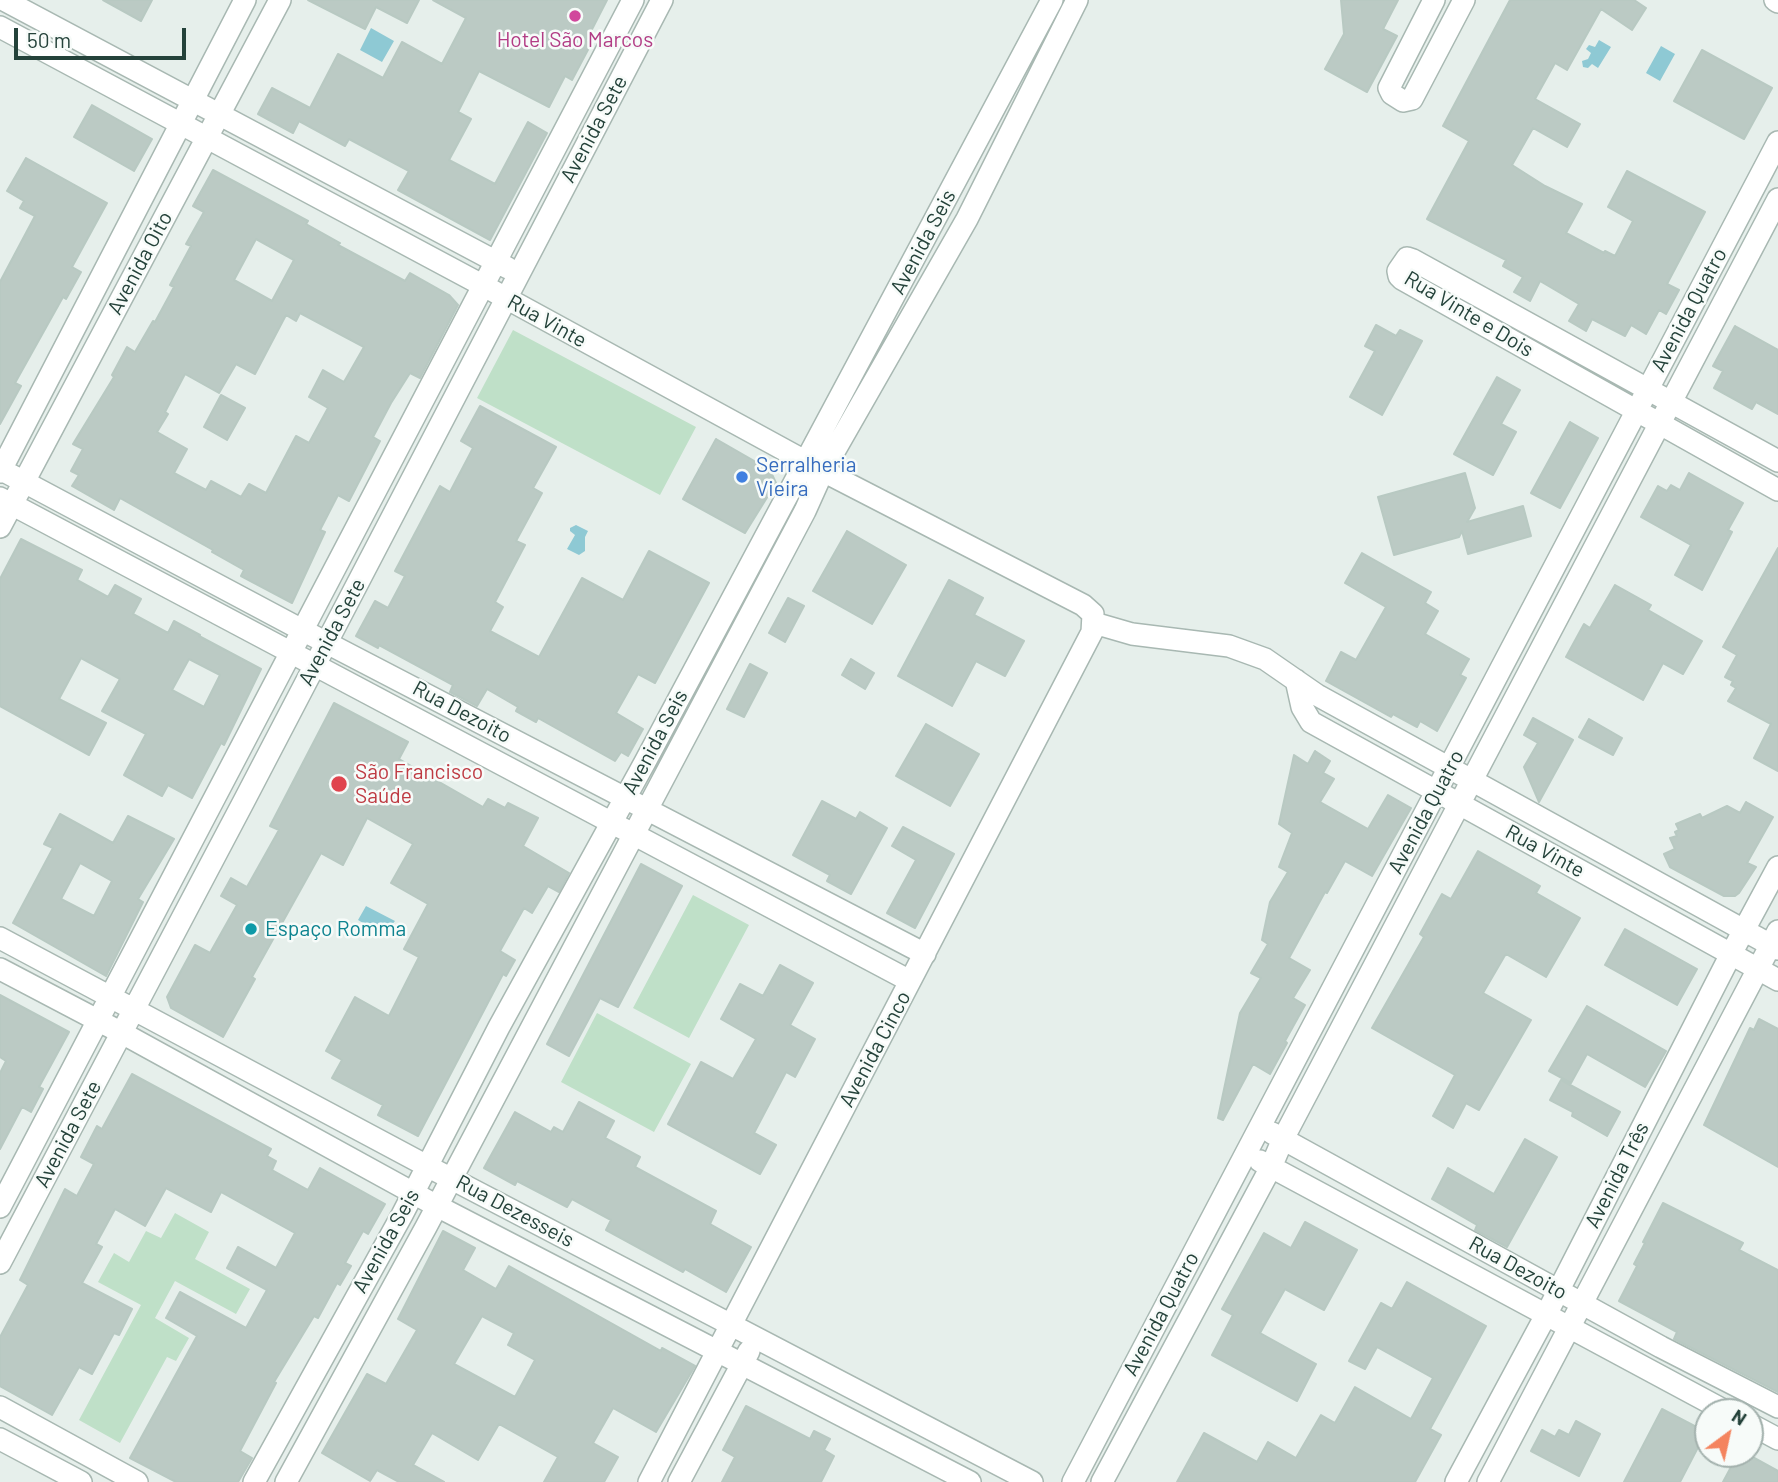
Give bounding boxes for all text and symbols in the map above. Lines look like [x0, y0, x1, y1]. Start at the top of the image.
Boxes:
marker: Hotel São Marcos [567, 8, 583, 24]
scale bar [18, 14, 189, 58]
text: 50 m [27, 27, 71, 52]
place label: Hotel São Marcos [497, 27, 653, 53]
street label: Avenida Sete [555, 71, 633, 187]
street label: Avenida Seis [885, 185, 961, 299]
street label: Avenida Oito [102, 207, 178, 319]
street label: Avenida Quatro [1646, 244, 1732, 376]
street label: Rua Vinte e Dois [1400, 266, 1538, 362]
street label: Rua Vinte [503, 289, 591, 353]
place label: Serralheria Vieira [756, 452, 856, 502]
marker: Serralheria Vieira [734, 469, 750, 485]
street label: Avenida Sete [293, 574, 371, 690]
street label: Rua Dezoito [408, 675, 516, 749]
street label: Avenida Seis [617, 685, 693, 799]
street label: Avenida Quatro [1383, 746, 1469, 878]
place label: São Francisco Saúde [355, 759, 483, 809]
marker: São Francisco Saúde [329, 774, 349, 794]
street label: Rua Vinte [1501, 819, 1589, 883]
place label: Espaço Romma [265, 916, 406, 942]
marker: Espaço Romma [243, 921, 259, 937]
street label: Avenida Cinco [834, 987, 916, 1111]
street label: Avenida Sete [29, 1076, 107, 1192]
street label: Avenida Três [1580, 1118, 1654, 1232]
street label: Rua Dezesseis [452, 1169, 578, 1253]
street label: Avenida Seis [347, 1185, 425, 1297]
street label: Rua Dezoito [1465, 1231, 1571, 1305]
street label: Avenida Quatro [1118, 1248, 1204, 1380]
north arrow [1694, 1398, 1764, 1468]
text: N [1728, 1404, 1751, 1430]

